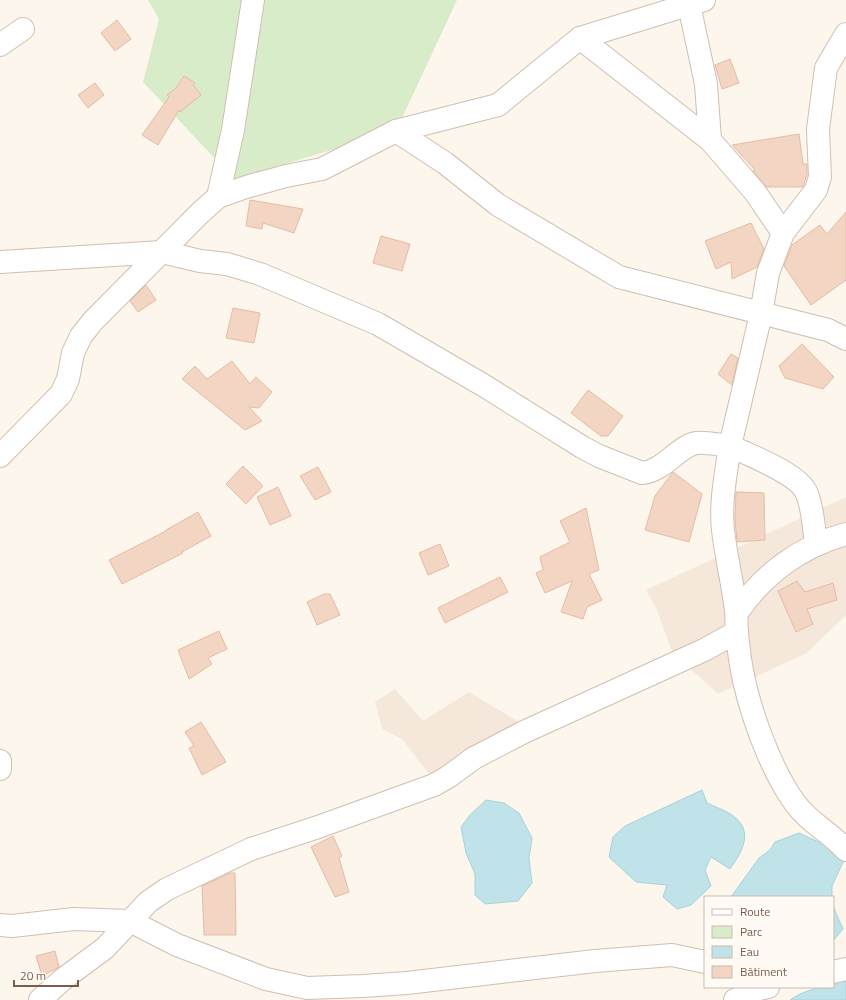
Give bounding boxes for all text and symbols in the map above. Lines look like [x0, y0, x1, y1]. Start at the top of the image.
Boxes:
legend [704, 896, 834, 988]
text: Route [740, 902, 770, 921]
text: Parc [740, 922, 762, 941]
text: Eau [740, 942, 759, 961]
scale bar [14, 962, 78, 988]
text: Bâtiment [740, 962, 788, 981]
text: 20 m [20, 966, 46, 985]

